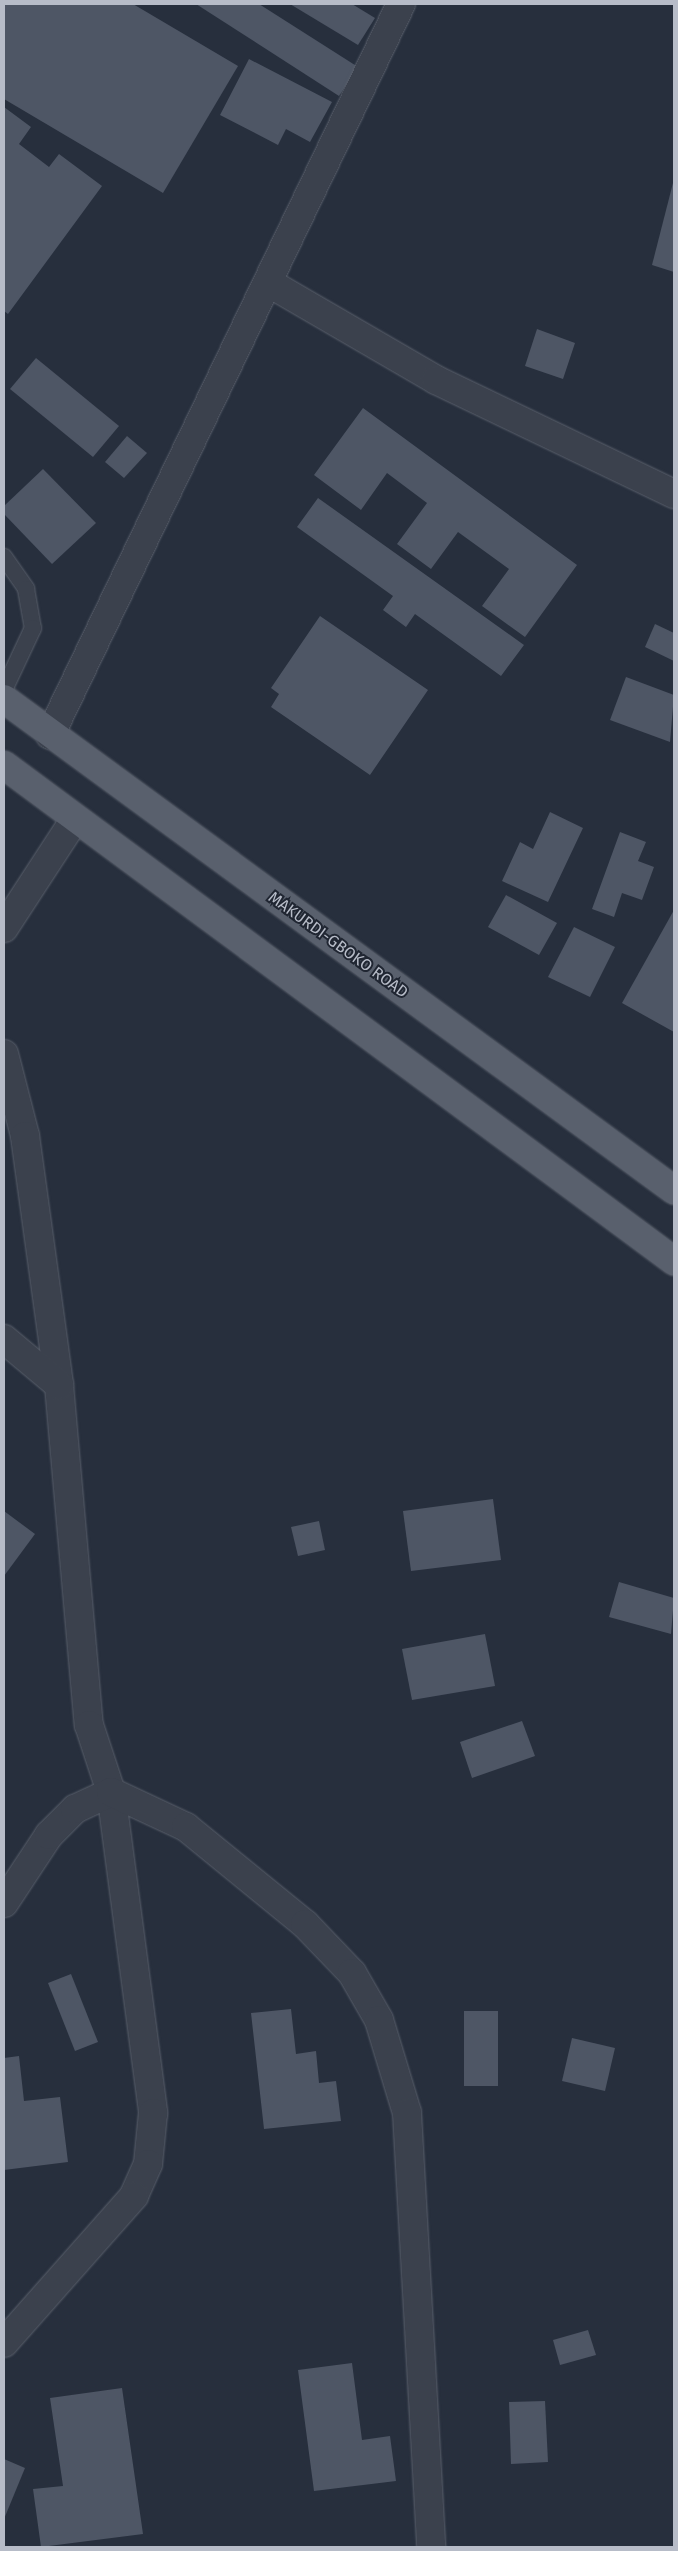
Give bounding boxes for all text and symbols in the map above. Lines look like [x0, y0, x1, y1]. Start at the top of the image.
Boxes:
street label: MAKURDI-GBOKO ROAD [264, 888, 412, 1002]

